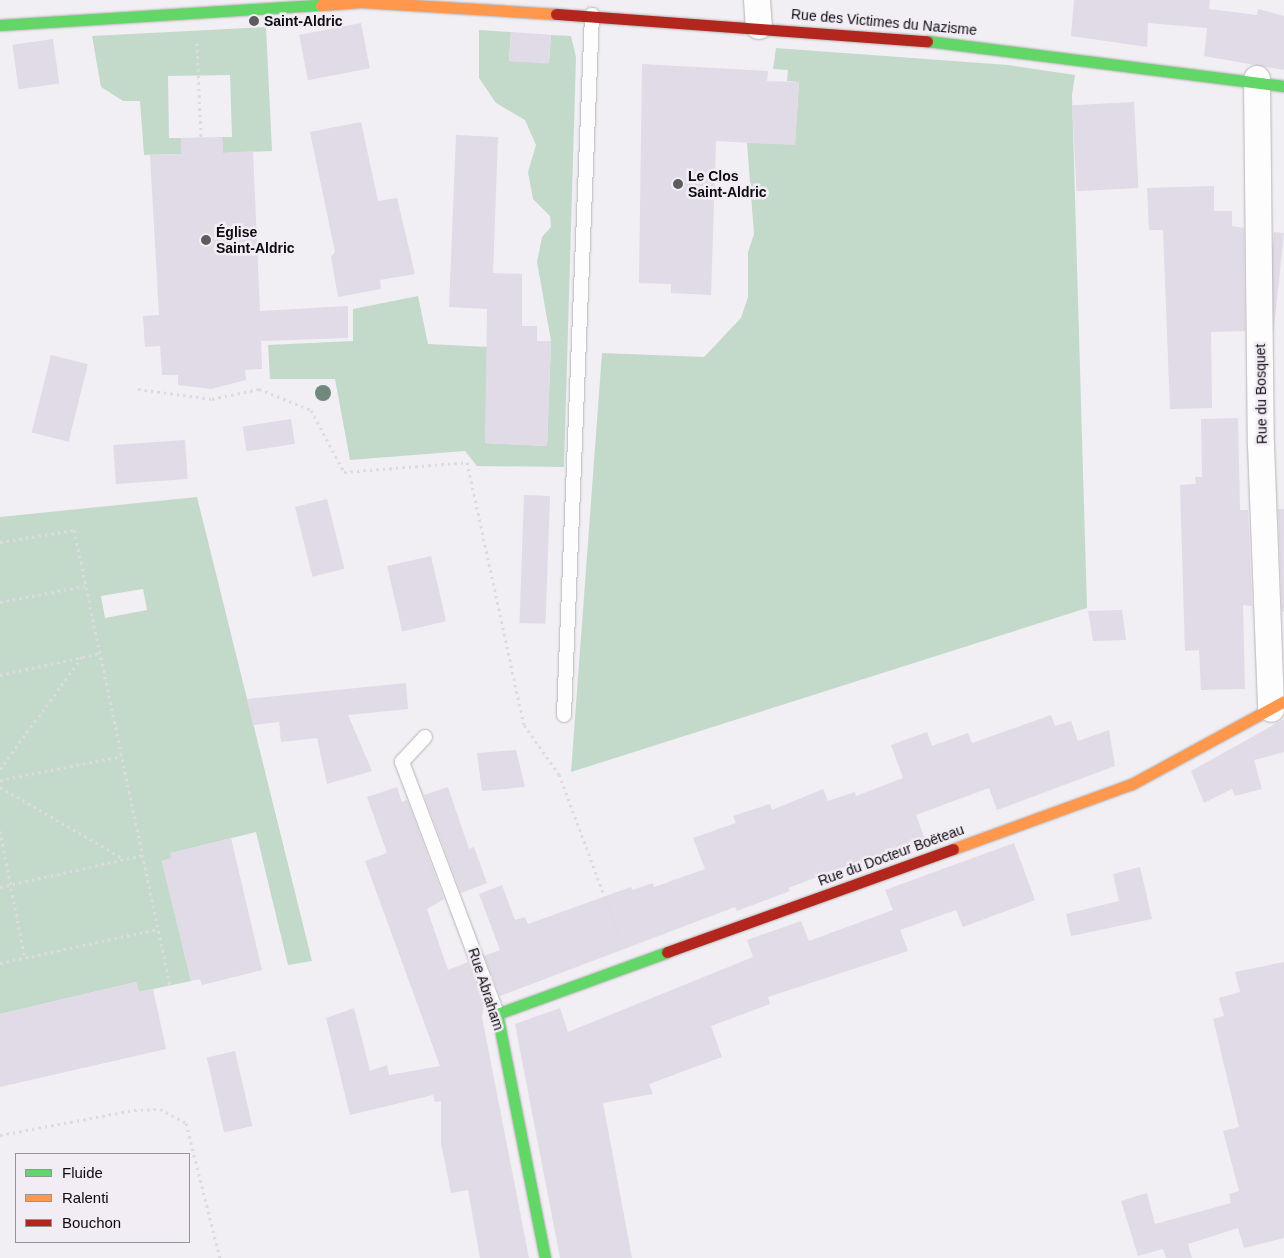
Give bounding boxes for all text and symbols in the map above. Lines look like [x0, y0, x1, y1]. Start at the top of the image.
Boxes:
street label: Rue des Victimes du Nazisme [790, 6, 978, 38]
place label: Saint-Aldric [264, 13, 343, 29]
marker: Saint-Aldric [248, 15, 260, 27]
place label: Le Clos Saint-Aldric [688, 168, 767, 200]
marker: Le Clos Saint-Aldric [672, 178, 684, 190]
place label: Église Saint-Aldric [216, 224, 295, 256]
marker: Église Saint-Aldric [200, 234, 212, 246]
street label: Rue du Bosquet [1252, 344, 1270, 444]
street label: Rue du Docteur Boëteau [816, 821, 966, 889]
street label: Rue Abraham [465, 945, 507, 1033]
legend [15, 1153, 190, 1243]
text: Fluide [62, 1164, 103, 1181]
text: Ralenti [62, 1189, 109, 1206]
text: Bouchon [62, 1214, 121, 1231]

